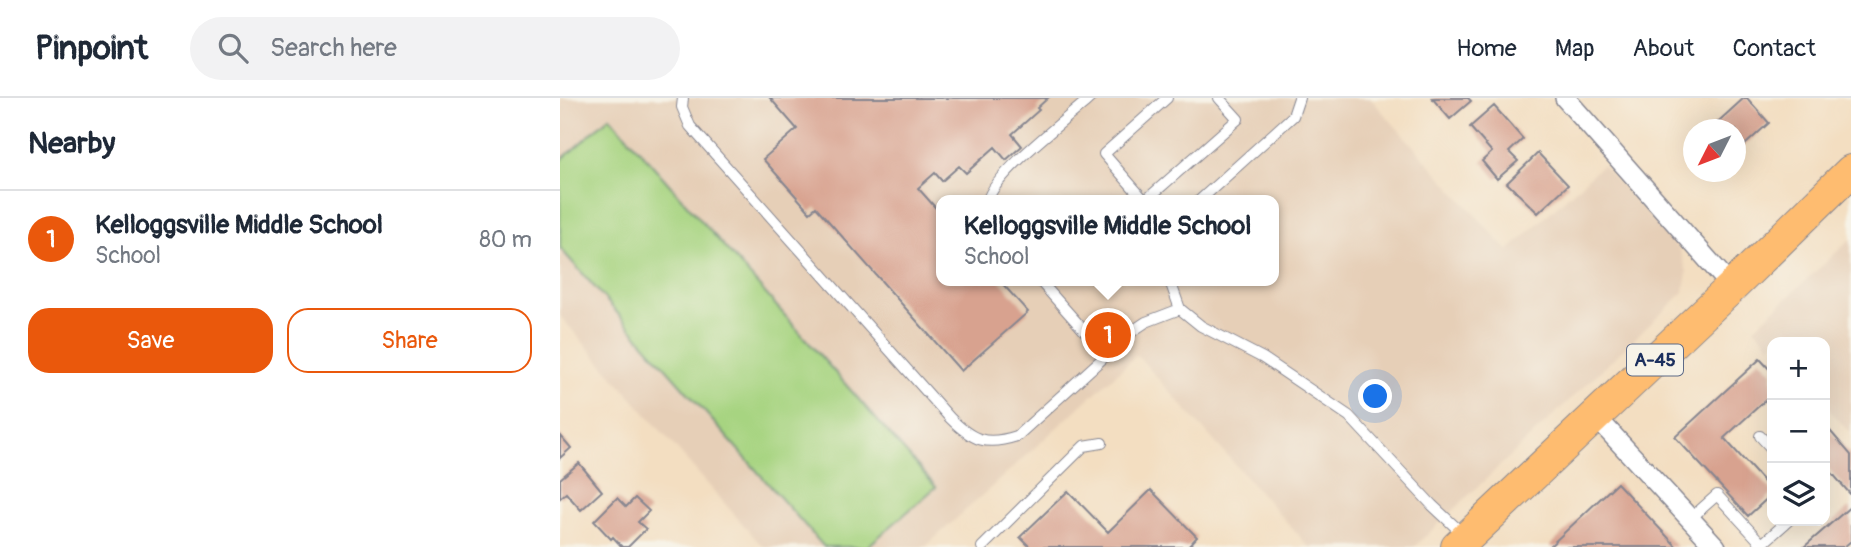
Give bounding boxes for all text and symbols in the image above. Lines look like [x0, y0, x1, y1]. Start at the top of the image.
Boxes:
search box [190, 17, 680, 80]
text: Pinpoint [35, 28, 148, 69]
icon: search [214, 29, 252, 67]
text: Search here [270, 32, 397, 64]
text: Home [1456, 34, 1517, 63]
text: Map [1555, 34, 1595, 63]
text: About [1633, 34, 1695, 63]
text: Contact [1733, 34, 1816, 63]
north arrow [1683, 119, 1746, 182]
text: Nearby [28, 125, 115, 162]
popup [936, 195, 1279, 286]
text: Kelloggsville Middle School [95, 209, 383, 241]
text: Kelloggsville Middle School [964, 210, 1251, 242]
text: 1 [47, 225, 56, 254]
text: 80 m [479, 225, 532, 254]
text: School [95, 241, 161, 270]
text: School [964, 242, 1030, 271]
button: Save [28, 308, 273, 373]
button: Share [287, 308, 532, 373]
pin: 1 [1085, 309, 1131, 361]
map controls [1767, 337, 1830, 526]
button: + [1767, 337, 1830, 400]
road number: A-45 [1627, 344, 1683, 376]
your location [1358, 379, 1392, 413]
button: − [1767, 400, 1830, 463]
button: layers [1767, 463, 1830, 526]

